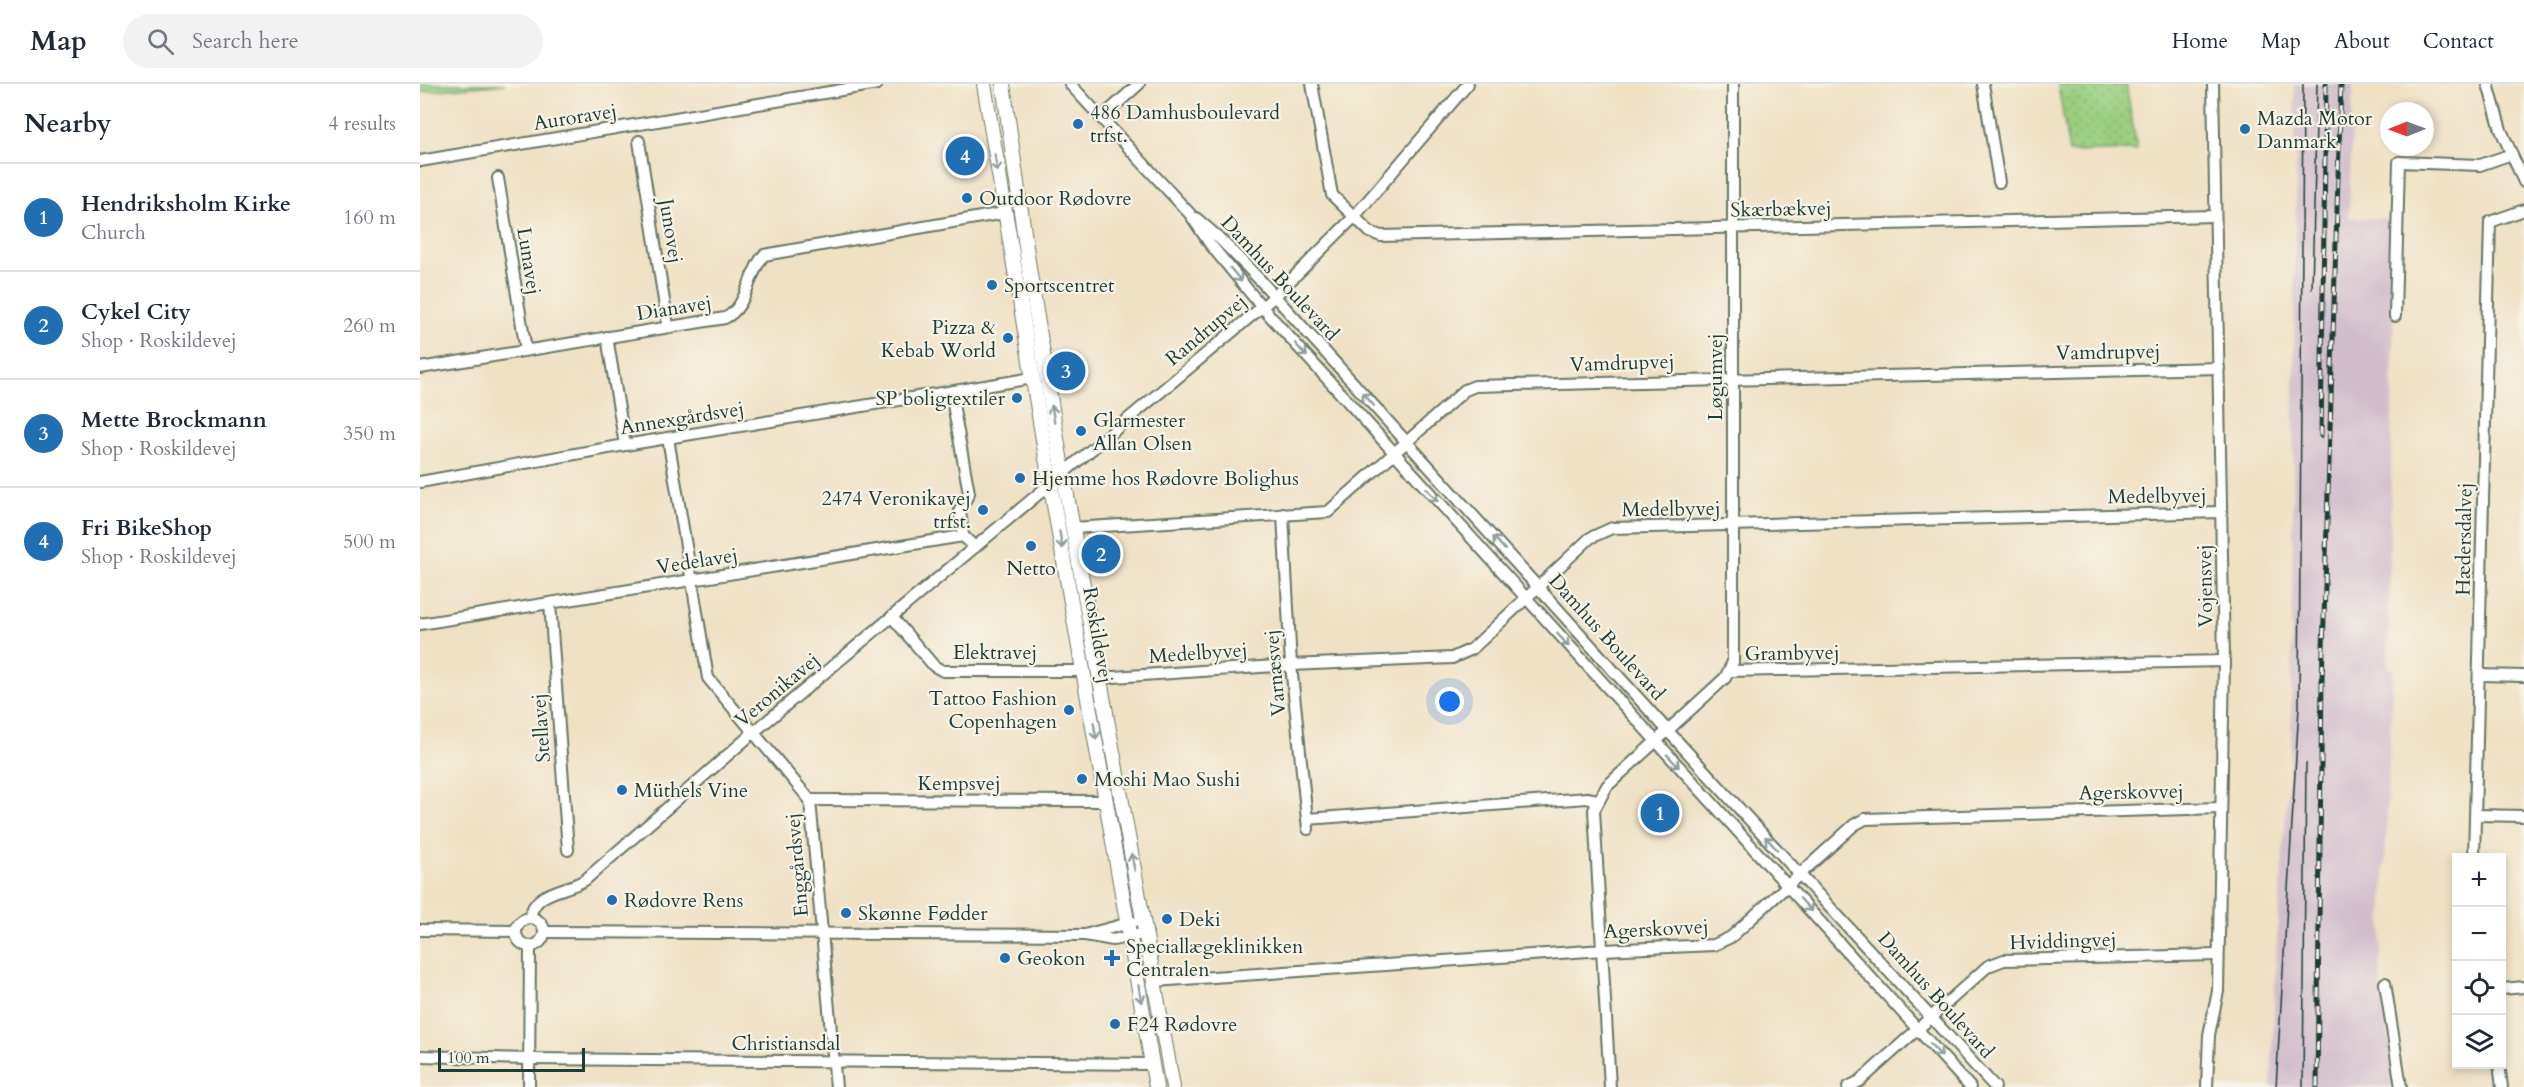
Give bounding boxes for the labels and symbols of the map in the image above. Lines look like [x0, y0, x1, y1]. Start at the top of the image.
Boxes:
street label: Auroravej [531, 97, 619, 137]
place label: 486 Damhusboulevard trfst. [1090, 99, 1280, 149]
north arrow [2380, 102, 2434, 156]
place label: Mazda Motor Danmark [2257, 105, 2373, 155]
marker: 486 Damhusboulevard trfst. [1071, 117, 1085, 131]
marker: Mazda Motor Danmark [2238, 122, 2252, 136]
pin: 4 [946, 134, 984, 178]
one-way arrow [991, 152, 1002, 172]
place label: Outdoor Rødovre [979, 185, 1132, 212]
marker: Outdoor Rødovre [960, 191, 974, 205]
street label: Junovej [652, 194, 689, 265]
street label: Skærbækvej [1730, 195, 1832, 223]
street label: Damhus Boulevard [1215, 210, 1345, 347]
street label: Lunavej [510, 225, 548, 297]
one-way arrow [1229, 267, 1242, 283]
place label: Sportscentret [1004, 272, 1115, 299]
marker: Sportscentret [985, 278, 999, 292]
street label: Randrupvej [1160, 288, 1252, 372]
street label: Dianavej [635, 289, 713, 327]
place label: Pizza & Kebab World [881, 314, 996, 364]
marker: Pizza & Kebab World [1001, 331, 1015, 345]
street label: Løgumvej [1702, 333, 1729, 421]
street label: Vamdrupvej [2055, 338, 2161, 366]
one-way arrow [1294, 343, 1308, 358]
pin: 3 [1046, 348, 1086, 394]
street label: Vamdrupvej [1569, 348, 1675, 378]
place label: SP boligtextiler [876, 385, 1006, 412]
marker: SP boligtextiler [1010, 391, 1024, 405]
one-way arrow [1361, 391, 1375, 406]
street label: Annexgårdsvej [618, 395, 746, 441]
one-way arrow [1047, 404, 1058, 424]
place label: Glarmester Allan Olsen [1093, 407, 1193, 457]
marker: Glarmester Allan Olsen [1074, 424, 1088, 438]
place label: Hjemme hos Rødovre Bolighus [1032, 465, 1299, 492]
marker: Hjemme hos Rødovre Bolighus [1013, 471, 1027, 485]
street label: Medelbyvej [2107, 482, 2207, 510]
street label: Hædersdalvej [2450, 482, 2478, 596]
place label: 2474 Veronikavej trfst. [822, 485, 971, 535]
one-way arrow [1425, 487, 1439, 502]
street label: Medelbyvej [1621, 495, 1721, 523]
marker: 2474 Veronikavej trfst. [976, 503, 990, 517]
one-way arrow [1056, 529, 1067, 549]
pin: 2 [1082, 532, 1120, 576]
one-way arrow [1492, 536, 1506, 551]
marker: Netto [1024, 539, 1038, 553]
street label: Vedelavej [654, 541, 740, 581]
street label: Vojensvej [2191, 544, 2219, 628]
place label: Netto [1006, 555, 1056, 582]
street label: Damhus Boulevard [1543, 568, 1671, 707]
street label: Roskildevej [1076, 585, 1120, 685]
street label: Varnæsvej [1258, 628, 1292, 718]
one-way arrow [1556, 632, 1570, 647]
street label: Medelbyvej [1148, 636, 1248, 670]
street label: Elektravej [953, 639, 1037, 666]
street label: Grambyvej [1744, 639, 1840, 667]
street label: Veronikavej [729, 647, 825, 733]
place label: Tattoo Fashion Copenhagen [929, 685, 1058, 735]
your location [1435, 687, 1464, 716]
street label: Stellavej [525, 693, 557, 763]
marker: Tattoo Fashion Copenhagen [1062, 703, 1076, 717]
one-way arrow [1090, 721, 1101, 741]
one-way arrow [1666, 754, 1680, 769]
place label: Moshi Mao Sushi [1094, 766, 1241, 793]
street label: Kempsvej [917, 770, 1001, 797]
marker: Moshi Mao Sushi [1075, 772, 1089, 786]
place label: Müthels Vine [634, 777, 748, 804]
street label: Agerskovvej [2078, 778, 2184, 806]
marker: Müthels Vine [615, 783, 629, 797]
pin: 1 [1640, 790, 1680, 836]
street label: Enggårdsvej [779, 812, 815, 918]
one-way arrow [1764, 836, 1778, 851]
one-way arrow [1127, 853, 1138, 872]
place label: Rødovre Rens [624, 887, 743, 914]
marker: Rødovre Rens [605, 893, 619, 907]
one-way arrow [1799, 897, 1813, 912]
place label: Skønne Fødder [858, 900, 988, 927]
marker: Skønne Fødder [839, 906, 853, 920]
place label: Deki [1179, 906, 1221, 933]
marker: Deki [1160, 912, 1174, 926]
street label: Agerskovvej [1603, 913, 1709, 945]
street label: Damhus Boulevard [1872, 926, 2000, 1065]
street label: Hviddingvej [2009, 926, 2117, 956]
place label: Speciallægeklinikken Centralen [1126, 933, 1304, 983]
place label: Geokon [1017, 945, 1086, 972]
marker: Speciallægeklinikken Centralen [1103, 949, 1121, 967]
marker: Geokon [998, 951, 1012, 965]
one-way arrow [1135, 984, 1146, 1004]
place label: F24 Rødovre [1127, 1011, 1237, 1038]
marker: F24 Rødovre [1108, 1017, 1122, 1031]
street label: Christiansdal [732, 1030, 840, 1057]
one-way arrow [1929, 1042, 1943, 1057]
scale bar [438, 1045, 585, 1072]

